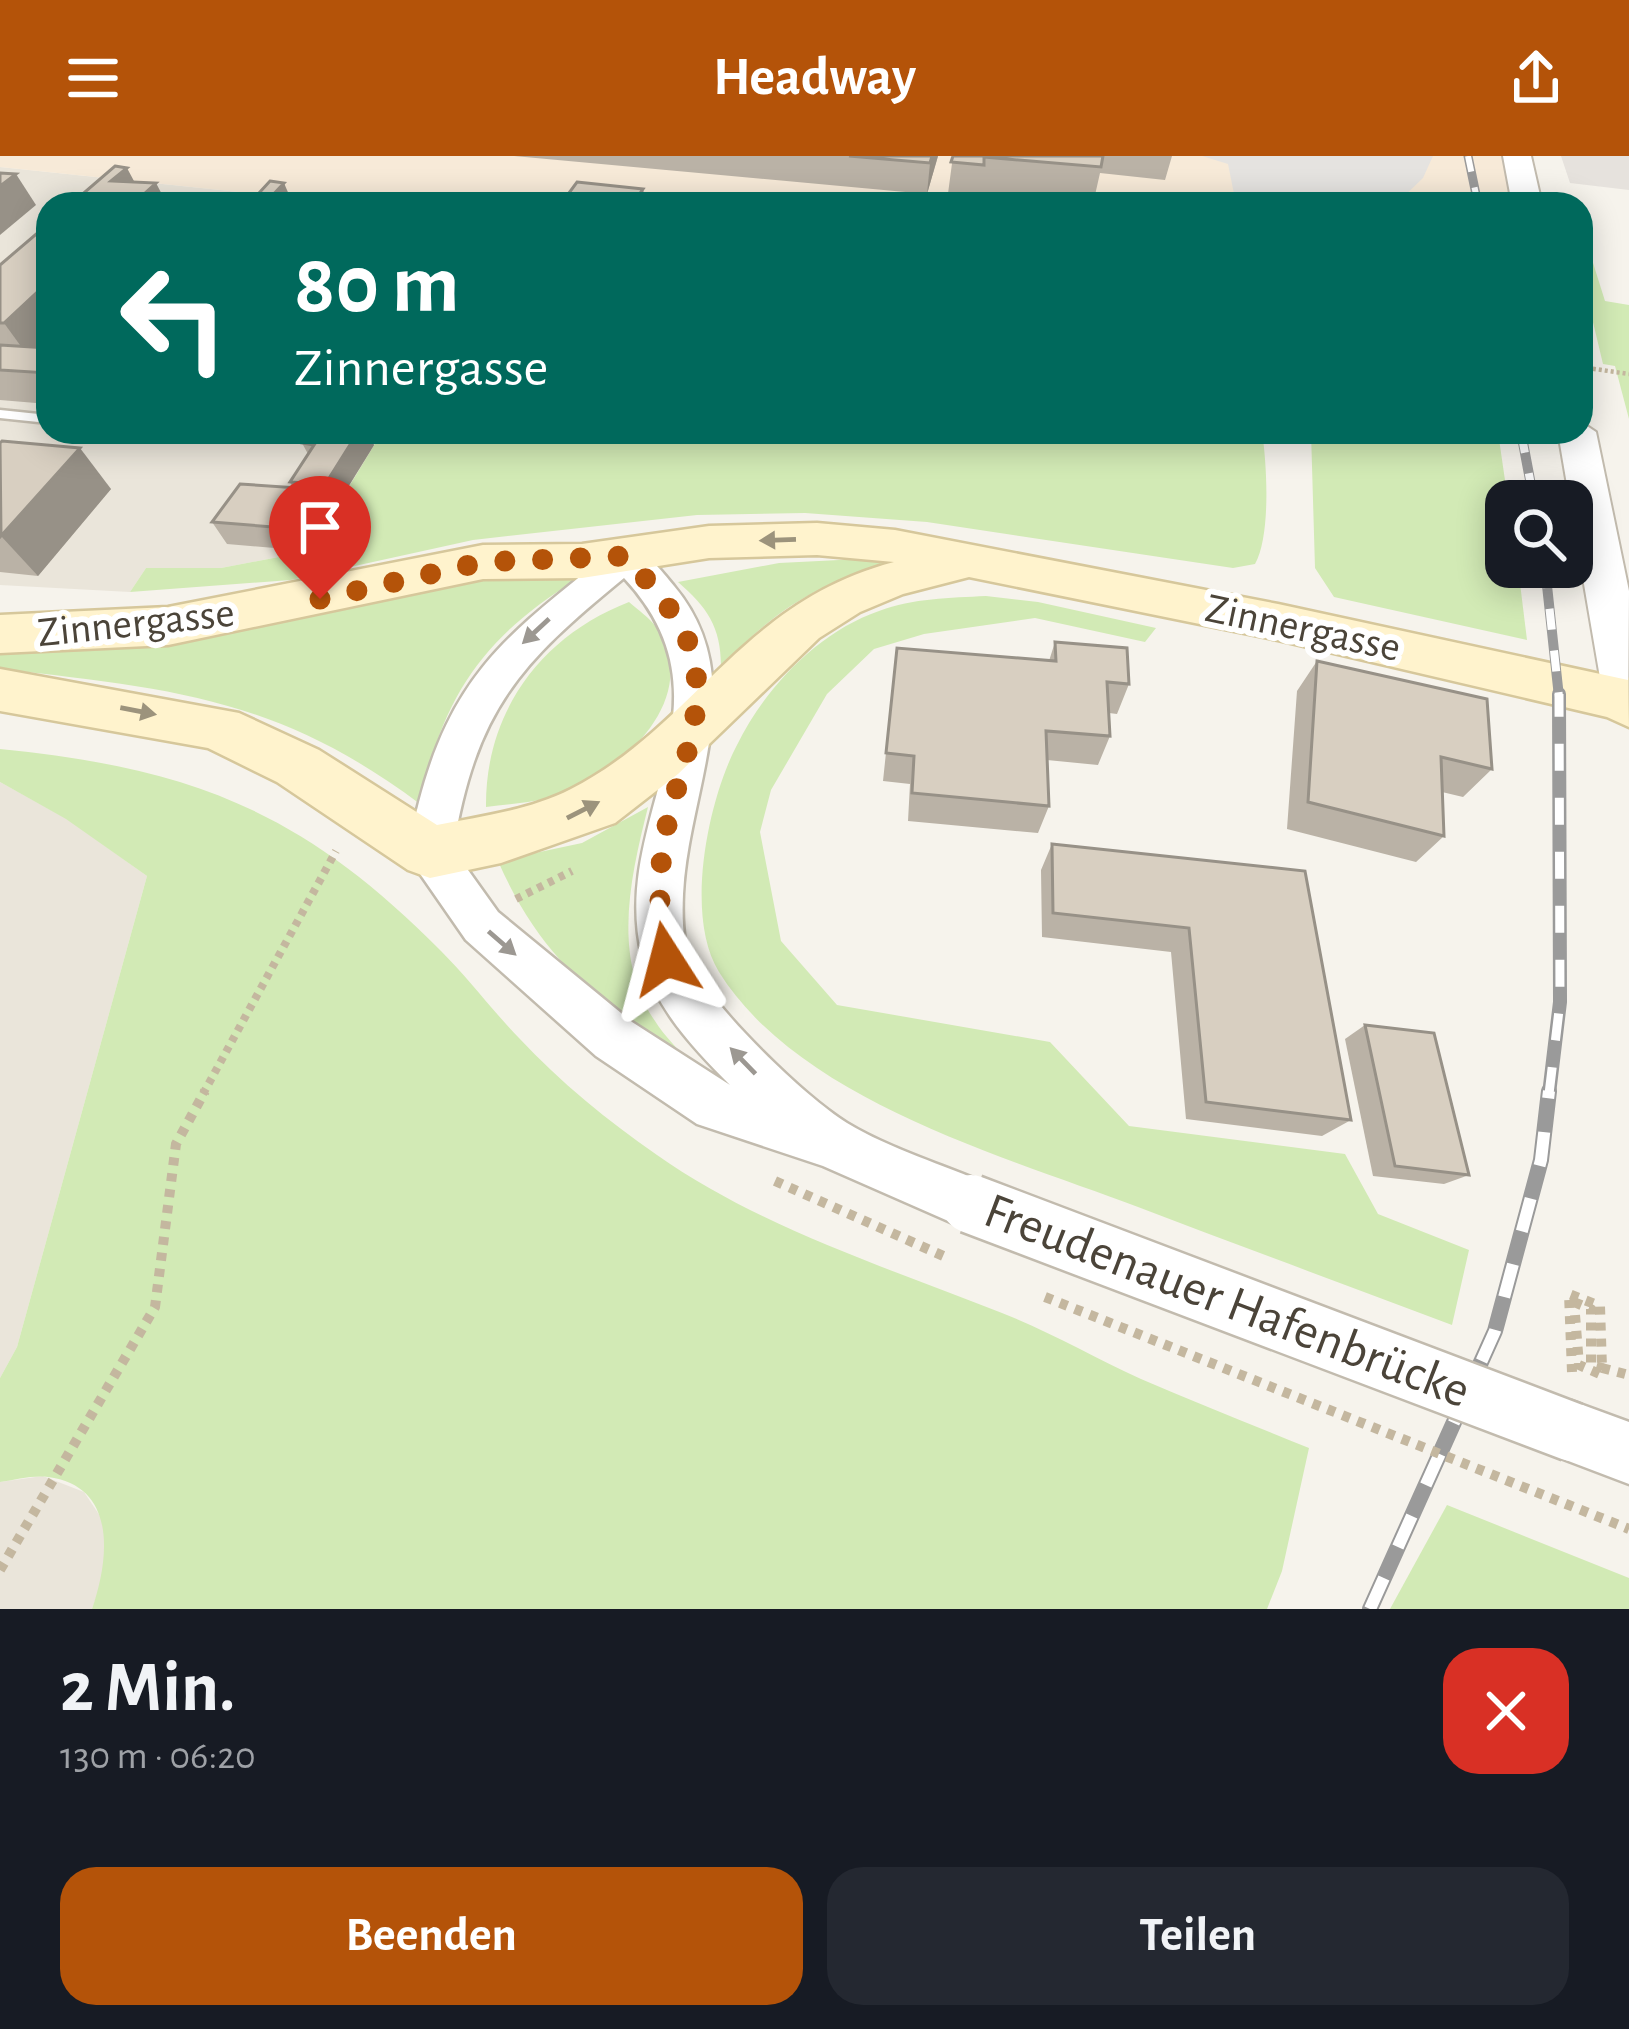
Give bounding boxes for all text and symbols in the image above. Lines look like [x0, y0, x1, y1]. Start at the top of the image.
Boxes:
icon: menu [60, 45, 126, 111]
icon: share [1503, 45, 1569, 111]
text: Headway [713, 51, 916, 105]
icon: left [96, 240, 252, 396]
text: 80 m [294, 244, 460, 328]
text: Zinnergasse [294, 342, 549, 396]
pin [269, 476, 371, 599]
map controls [1485, 480, 1593, 588]
button: search [1485, 480, 1593, 588]
icon: arrive [287, 494, 353, 560]
one-way arrow [758, 530, 796, 549]
street label: Zinnergasse [1202, 587, 1404, 669]
street label: Zinnergasse [35, 592, 237, 654]
one-way arrow [522, 617, 551, 645]
one-way arrow [120, 702, 158, 721]
one-way arrow [565, 800, 600, 820]
position arrow [603, 896, 729, 1022]
one-way arrow [487, 930, 517, 956]
one-way arrow [729, 1047, 757, 1075]
street label: Freudenauer Hafenbrücke [977, 1185, 1477, 1417]
button: close [1443, 1648, 1569, 1774]
text: 2 Min. [60, 1652, 236, 1724]
text: 130 m · 06:20 [60, 1737, 256, 1776]
button: Beenden [60, 1867, 803, 2005]
button: Teilen [827, 1867, 1569, 2005]

